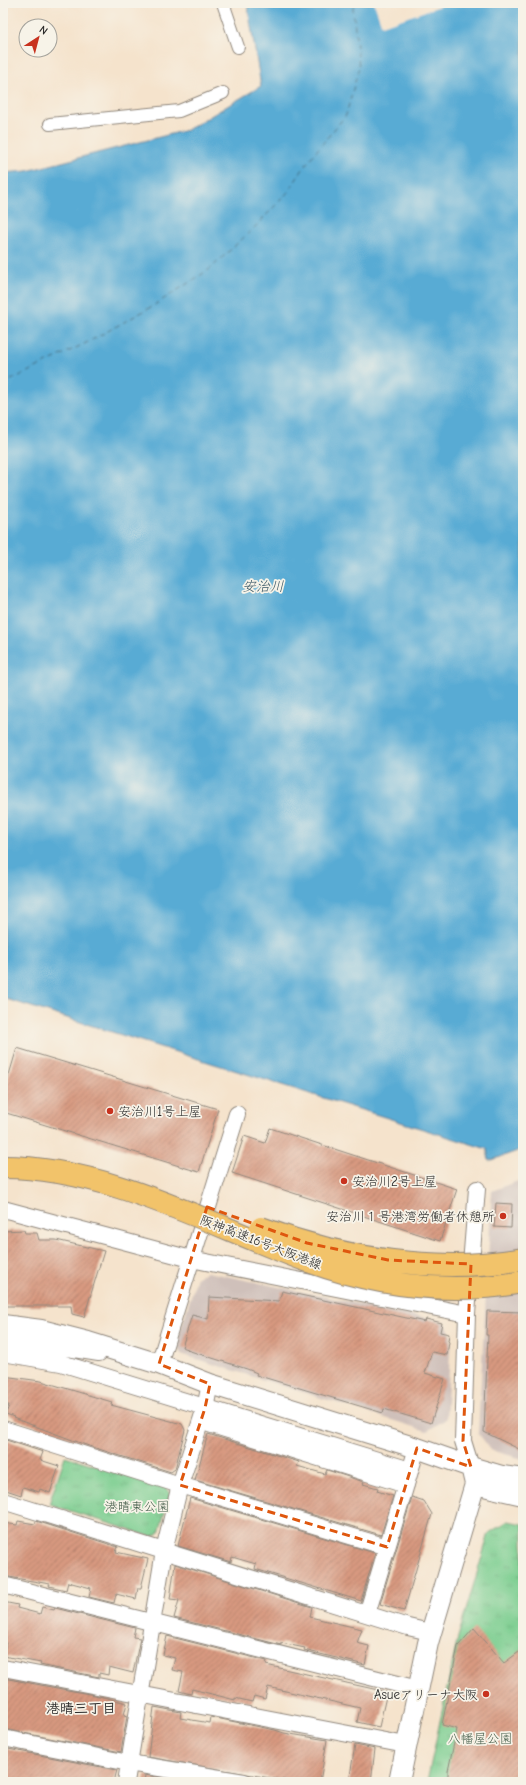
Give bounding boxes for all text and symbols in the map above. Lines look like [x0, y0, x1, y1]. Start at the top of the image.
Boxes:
north arrow [18, 18, 58, 58]
text: N [37, 23, 50, 38]
water label: 安治川 [242, 578, 284, 595]
place label: 安治川1号上屋 [118, 1104, 201, 1119]
marker: 安治川1号上屋 [105, 1106, 115, 1116]
place label: 安治川2号上屋 [352, 1174, 437, 1189]
marker: 安治川2号上屋 [339, 1176, 349, 1186]
place label: 安治川１号港湾労働者休憩所 [326, 1209, 495, 1224]
marker: 安治川１号港湾労働者休憩所 [498, 1211, 508, 1221]
street label: 阪神高速16号大阪港線 [198, 1212, 325, 1273]
park label: 港晴東公園 [104, 1499, 170, 1514]
place label: Asueアリーナ大阪 [374, 1687, 478, 1702]
marker: Asueアリーナ大阪 [481, 1689, 491, 1699]
district label: 港晴三丁目 [46, 1700, 116, 1717]
park label: 八幡屋公園 [447, 1731, 513, 1746]

